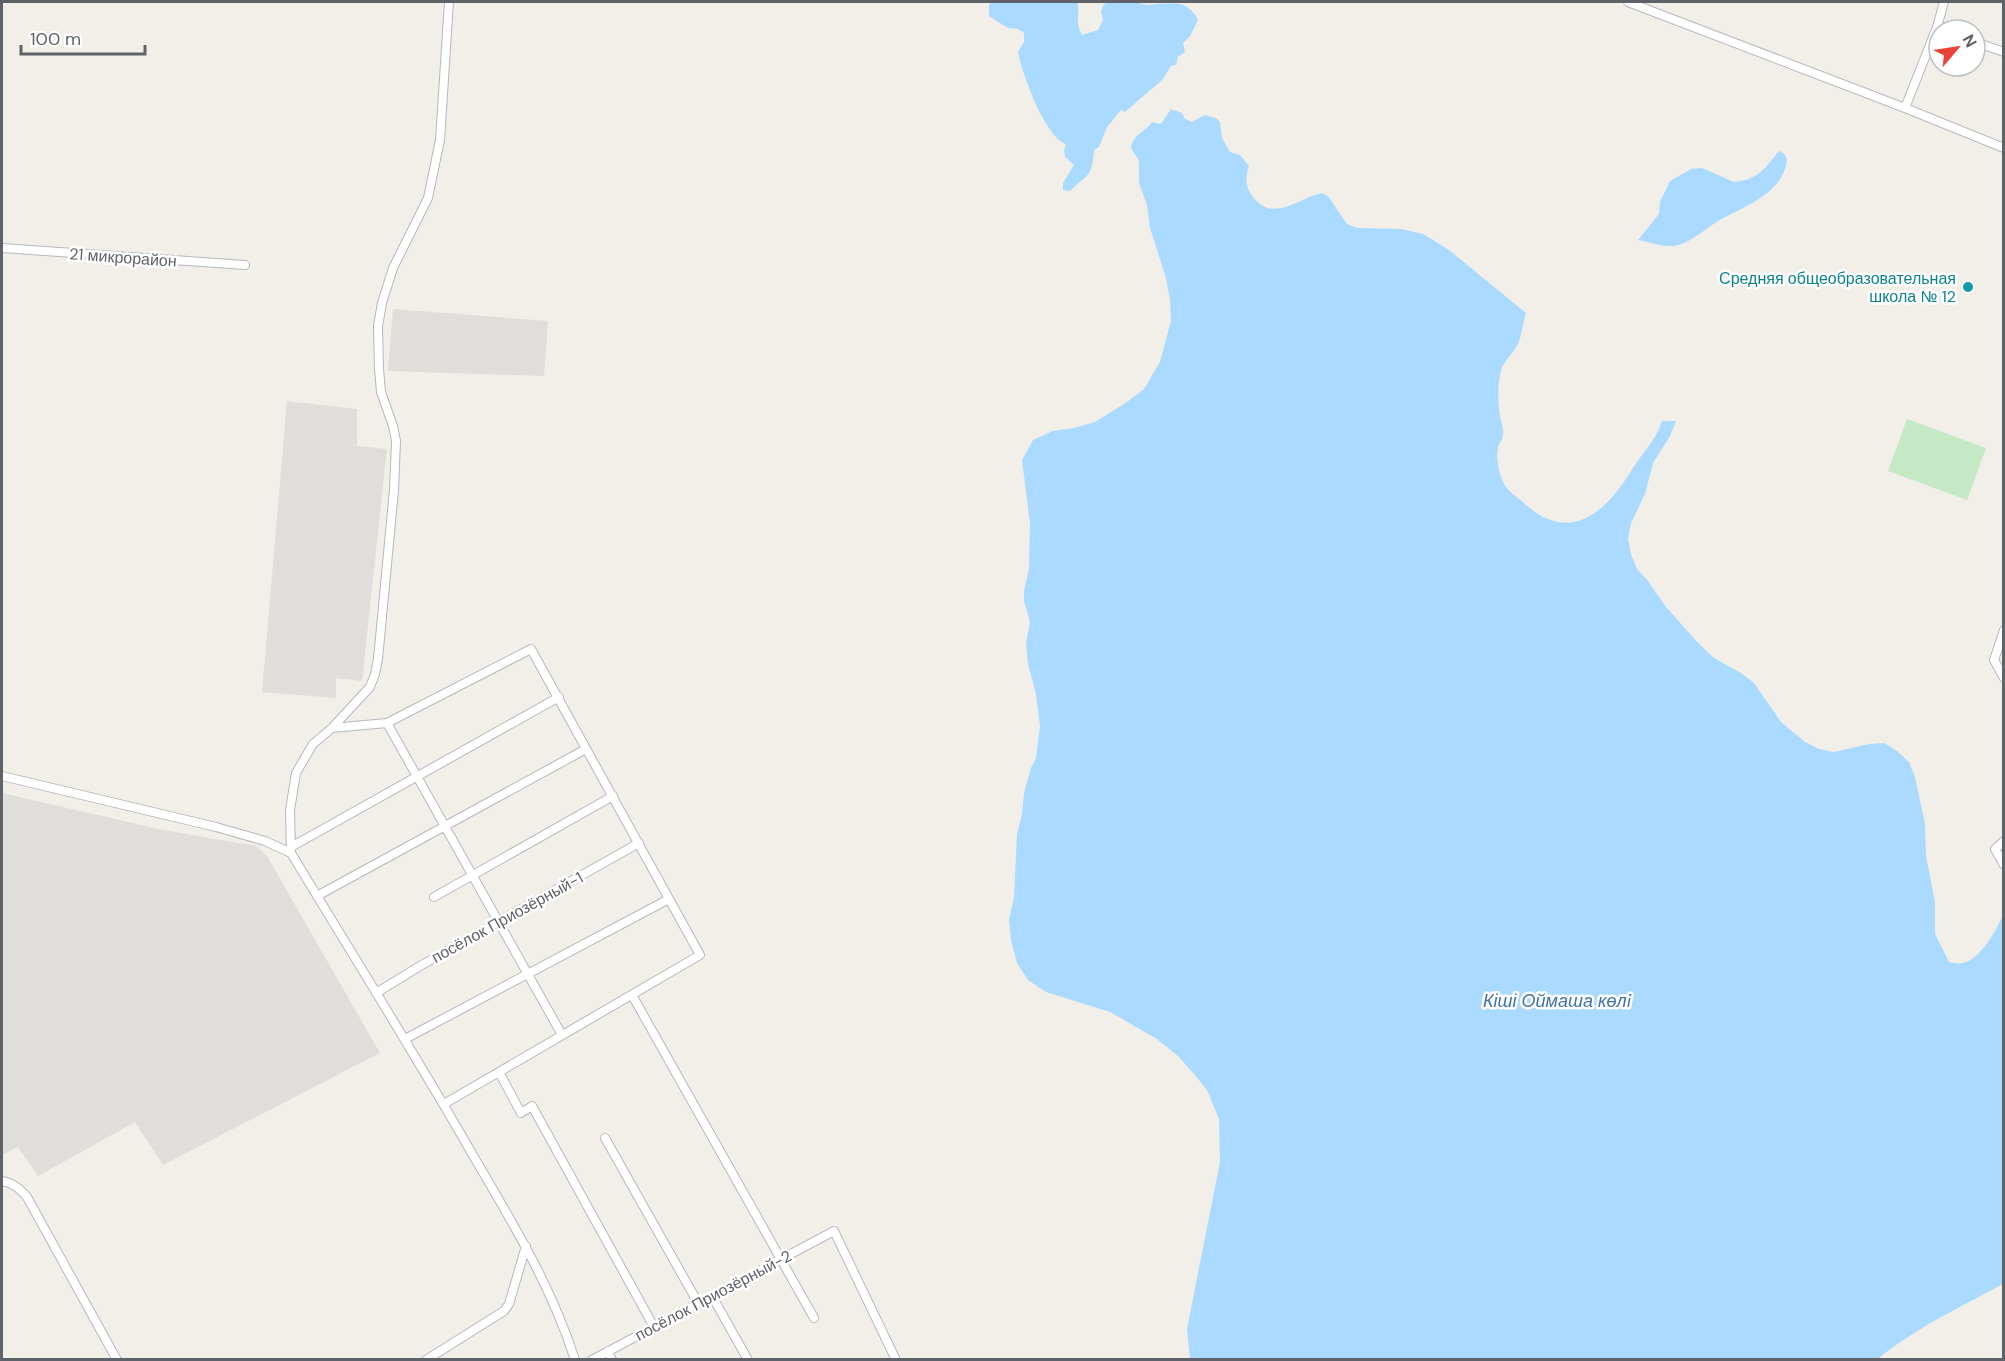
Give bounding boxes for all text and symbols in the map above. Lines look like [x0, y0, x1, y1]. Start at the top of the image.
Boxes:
scale bar [21, 18, 146, 56]
north arrow [1927, 18, 1987, 78]
text: 100 m [30, 27, 81, 51]
text: N [1958, 31, 1982, 51]
street label: 21 микрорайон [69, 243, 177, 272]
place label: Средняя общеобразовательная школа № 12 [1719, 268, 1956, 307]
marker: Средняя общеобразовательная школа № 12 [1961, 280, 1975, 294]
street label: посёлок Приозёрный-1 [428, 867, 587, 968]
water label: Кіші Оймаша көлi [1483, 989, 1632, 1013]
street label: посёлок Приозёрный-2 [631, 1245, 795, 1346]

